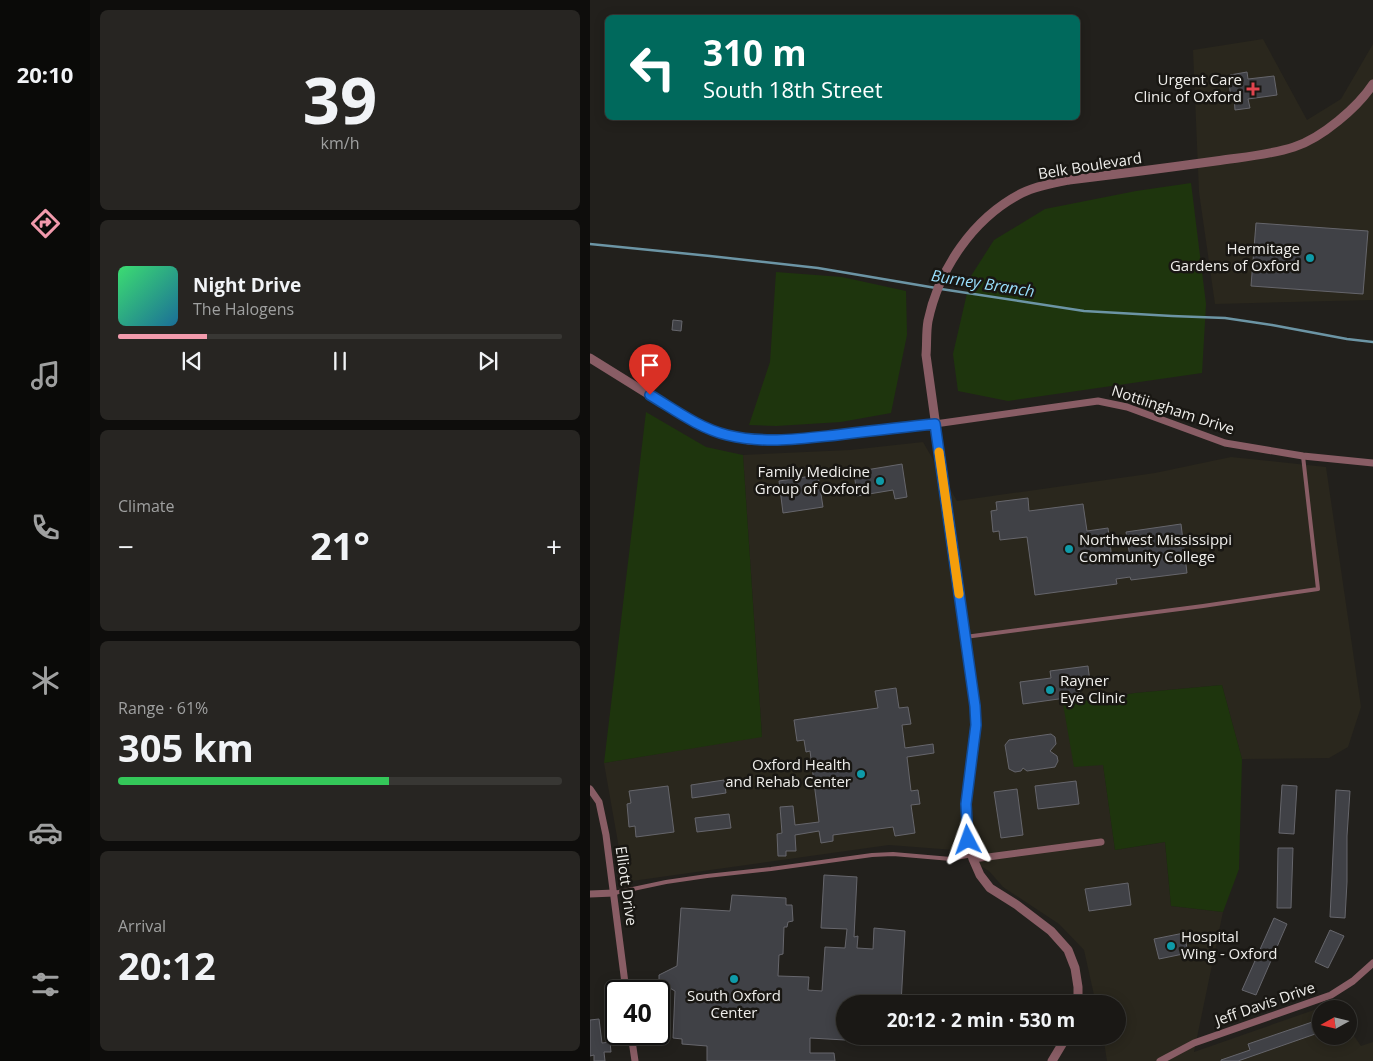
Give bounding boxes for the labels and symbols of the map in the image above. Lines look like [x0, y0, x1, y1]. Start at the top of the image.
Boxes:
place label: Urgent Care Clinic of Oxford [1134, 69, 1242, 106]
marker: Urgent Care Clinic of Oxford [1246, 82, 1260, 96]
street label: Belk Boulevard [1036, 147, 1143, 183]
place label: Hermitage Gardens of Oxford [1170, 238, 1300, 275]
marker: Hermitage Gardens of Oxford [1304, 252, 1316, 264]
water label: Burney Branch [930, 264, 1036, 302]
pin [629, 344, 671, 395]
street label: Nottiingham Drive [1109, 380, 1237, 438]
place label: Family Medicine Group of Oxford [755, 461, 870, 498]
marker: Family Medicine Group of Oxford [874, 475, 886, 487]
place label: Northwest Mississippi Community College [1079, 529, 1232, 566]
marker: Northwest Mississippi Community College [1063, 543, 1075, 555]
place label: Rayner Eye Clinic [1060, 670, 1125, 707]
marker: Rayner Eye Clinic [1044, 684, 1056, 696]
place label: Oxford Health and Rehab Center [725, 754, 851, 791]
marker: Oxford Health and Rehab Center [855, 768, 867, 780]
position arrow [941, 813, 993, 865]
street label: Elliott Drive [612, 845, 642, 927]
place label: Hospital Wing - Oxford [1181, 926, 1278, 963]
marker: Hospital Wing - Oxford [1165, 940, 1177, 952]
marker: South Oxford Center [728, 973, 740, 985]
street label: Jeff Davis Drive [1210, 977, 1317, 1030]
speed limit sign: 40 [605, 980, 670, 1045]
place label: South Oxford Center [687, 985, 781, 1022]
north arrow [1312, 1000, 1358, 1045]

